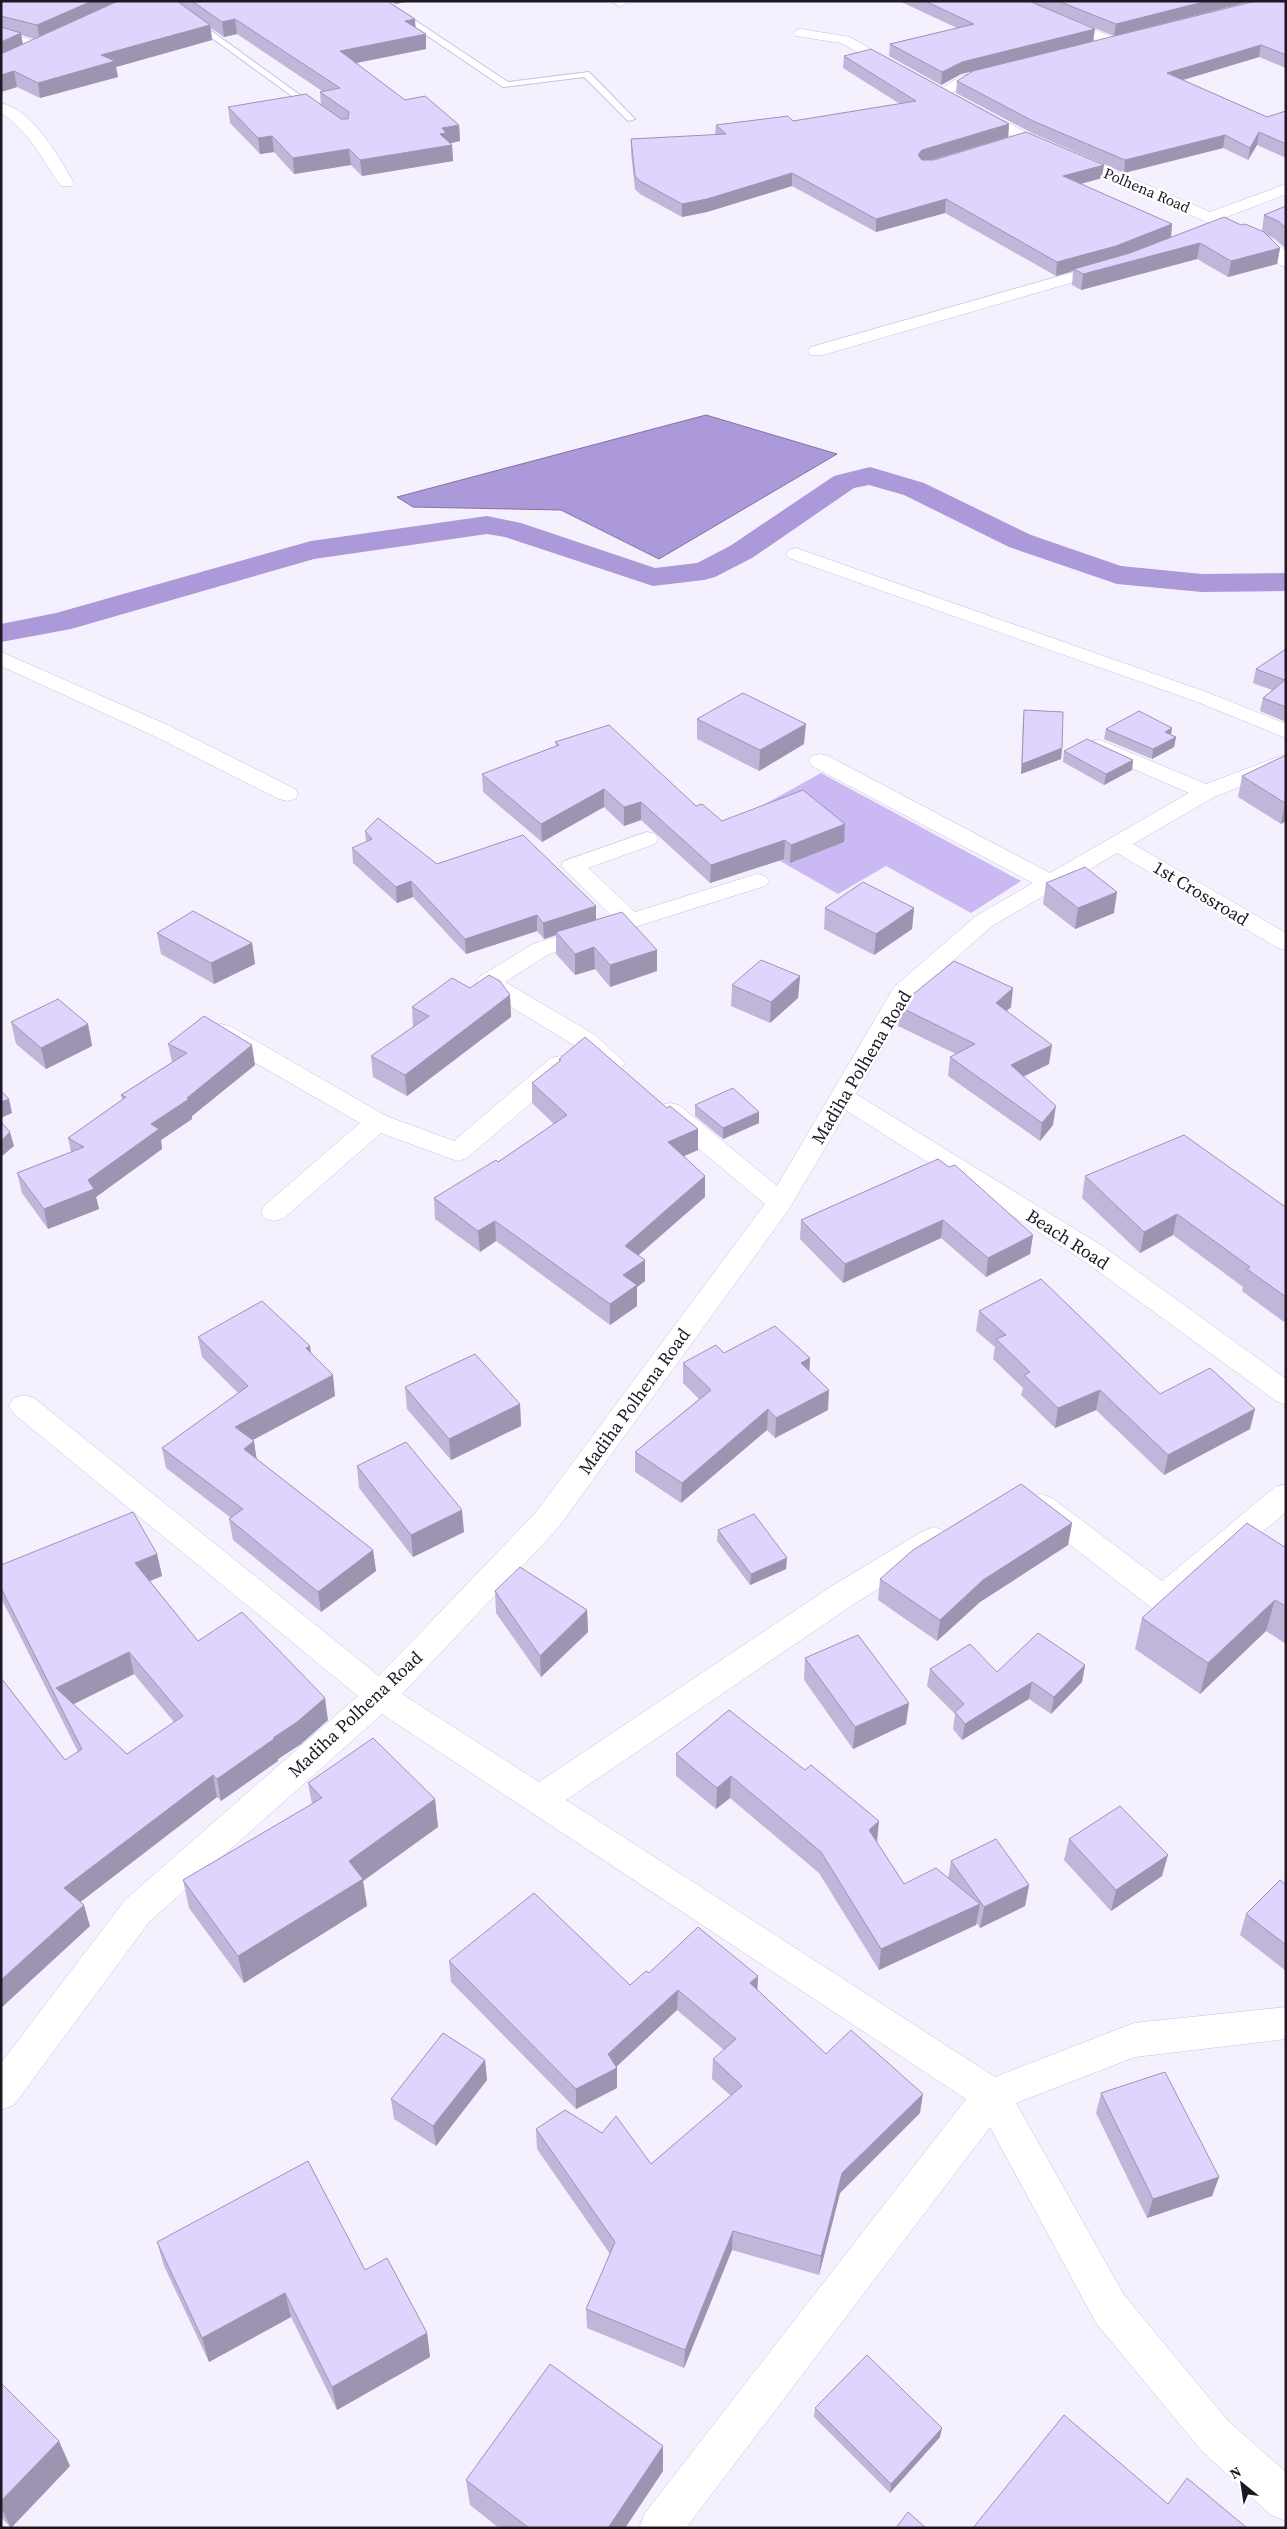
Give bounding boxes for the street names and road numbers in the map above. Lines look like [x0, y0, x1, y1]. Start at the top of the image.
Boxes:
street label: Polhena Road [1101, 162, 1194, 218]
street label: 1st Crossroad [1148, 855, 1254, 931]
street label: Madiha Polhena Road [805, 985, 917, 1149]
street label: Beach Road [1022, 1203, 1114, 1275]
street label: Madiha Polhena Road [572, 1323, 696, 1479]
street label: Madiha Polhena Road [282, 1645, 428, 1783]

